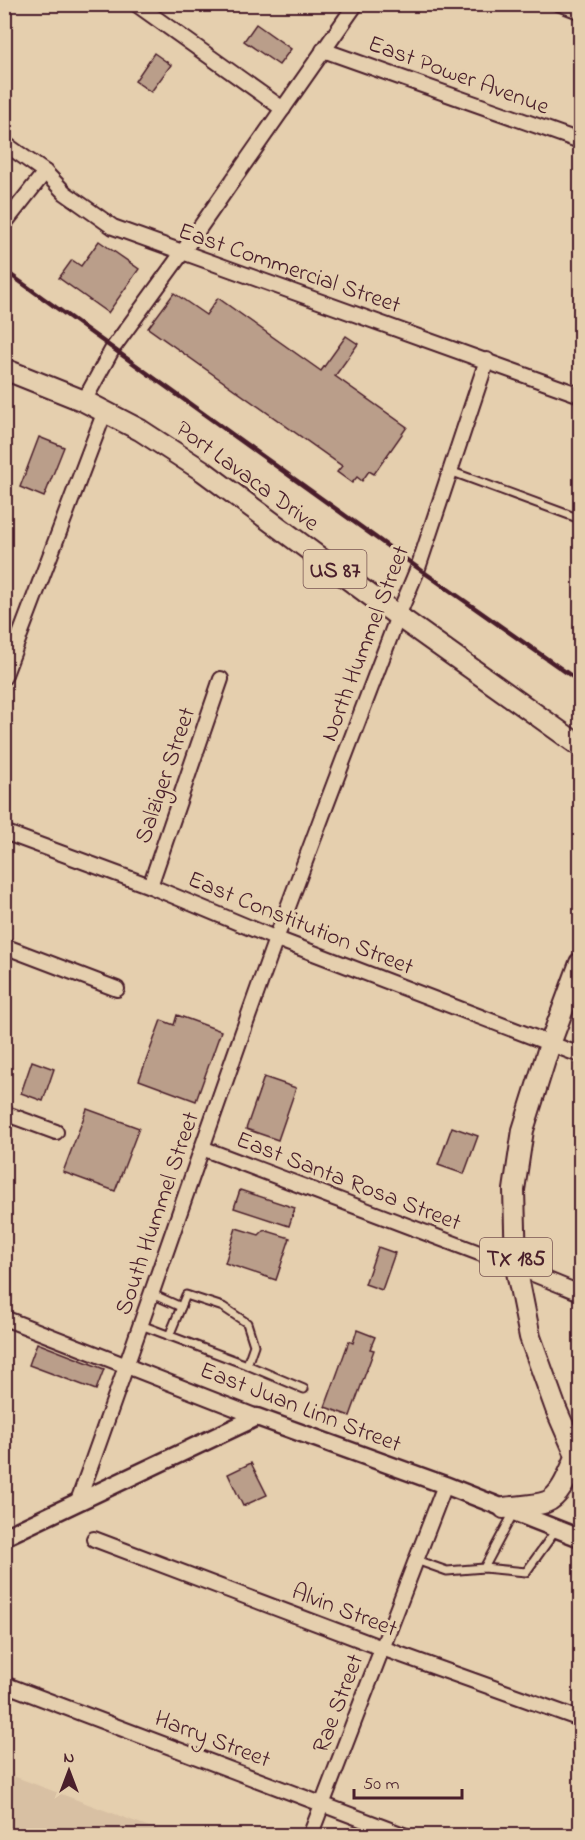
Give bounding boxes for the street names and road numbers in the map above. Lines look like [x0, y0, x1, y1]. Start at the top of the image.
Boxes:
street label: East Power Avenue [363, 27, 554, 125]
street label: East Commercial Street [173, 215, 405, 324]
street label: Port Lavaca Drive [167, 413, 326, 541]
street label: North Hummel Street [313, 541, 420, 747]
road number: US 87 [304, 550, 366, 588]
street label: Salziger Street [127, 703, 206, 849]
street label: East Constitution Street [182, 863, 418, 986]
street label: South Hummel Street [107, 1107, 210, 1320]
street label: East Santa Rosa Street [231, 1123, 466, 1241]
road number: TX 185 [480, 1238, 552, 1276]
street label: East Juan Linn Street [194, 1354, 406, 1463]
street label: Alvin Street [286, 1575, 402, 1648]
street label: Rae Street [304, 1649, 374, 1758]
street label: Harry Street [149, 1702, 275, 1779]

